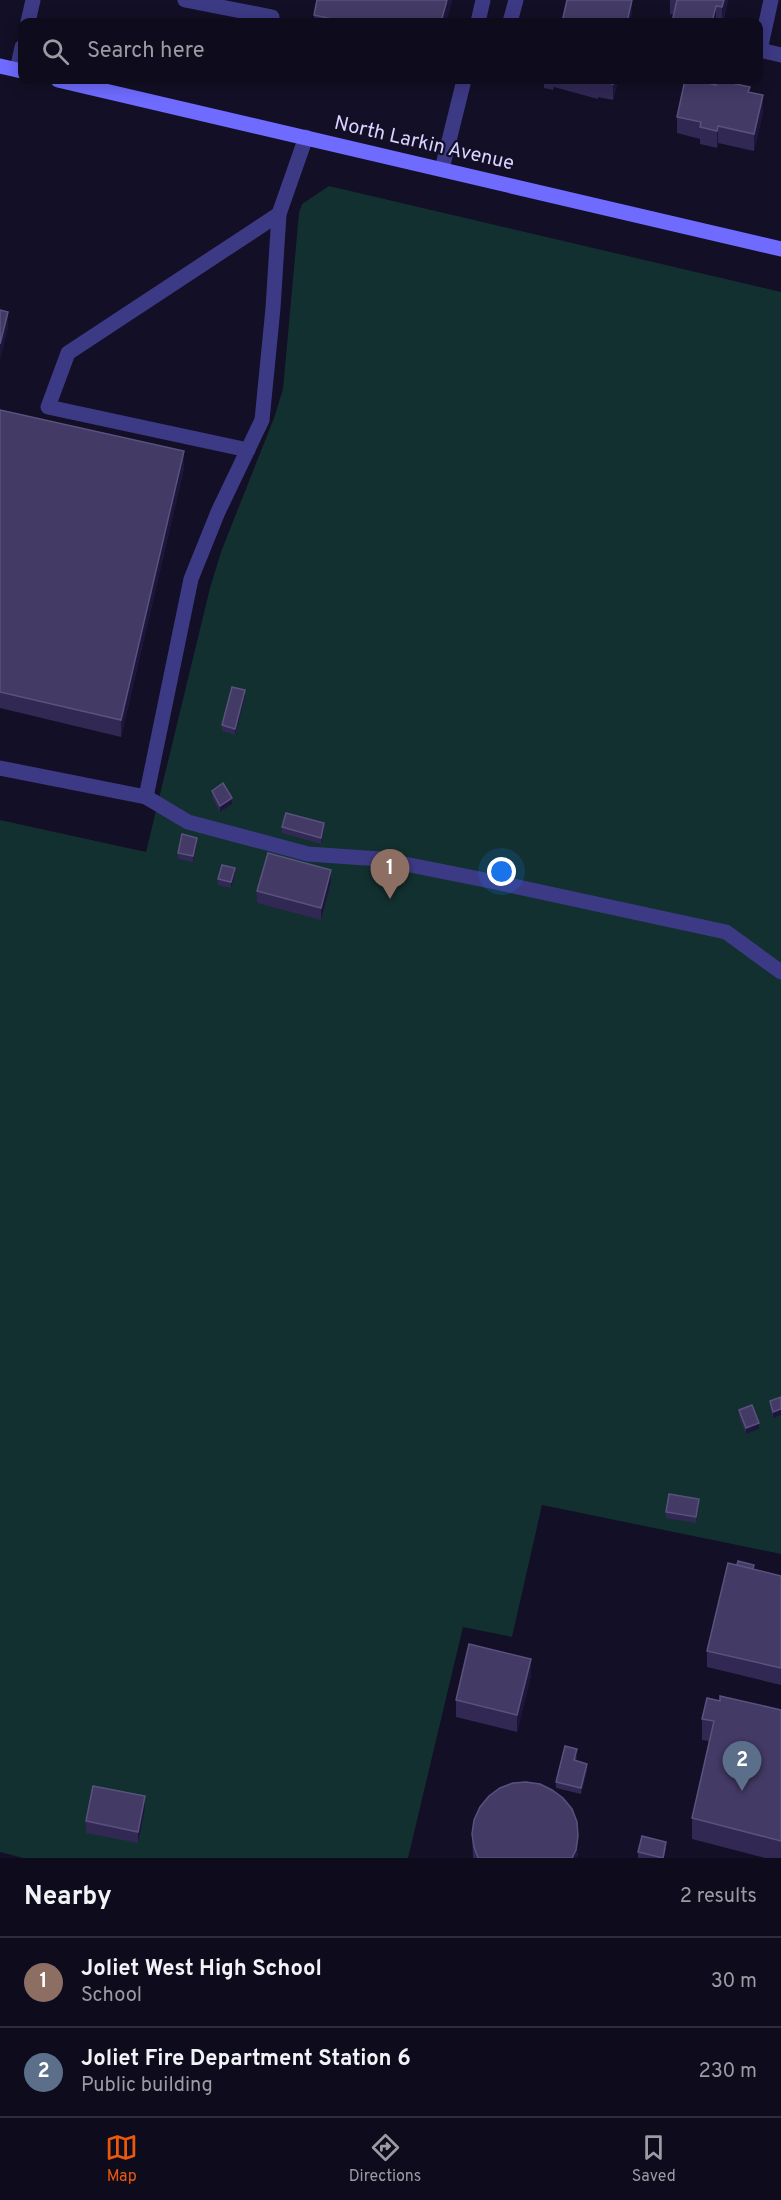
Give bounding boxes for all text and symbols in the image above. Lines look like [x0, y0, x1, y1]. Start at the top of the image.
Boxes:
search box [18, 18, 763, 84]
icon: search [39, 35, 72, 68]
text: Search here [87, 38, 205, 65]
street label: North Larkin Avenue [332, 111, 516, 177]
pin: 1 [370, 850, 410, 899]
your location [487, 857, 516, 886]
pin: 2 [722, 1742, 762, 1791]
text: Nearby [24, 1881, 112, 1914]
text: 2 results [680, 1884, 757, 1910]
text: Joliet West High School [81, 1956, 322, 1983]
text: 1 [40, 1969, 48, 1995]
text: 30 m [711, 1969, 757, 1995]
text: School [81, 1983, 142, 2009]
text: Joliet Fire Department Station 6 [81, 2046, 411, 2073]
text: 2 [37, 2059, 50, 2085]
text: 230 m [698, 2059, 757, 2085]
text: Public building [81, 2073, 213, 2099]
tab: Map [105, 2131, 138, 2187]
tab: Directions [349, 2131, 421, 2187]
tab: Saved [632, 2131, 676, 2187]

